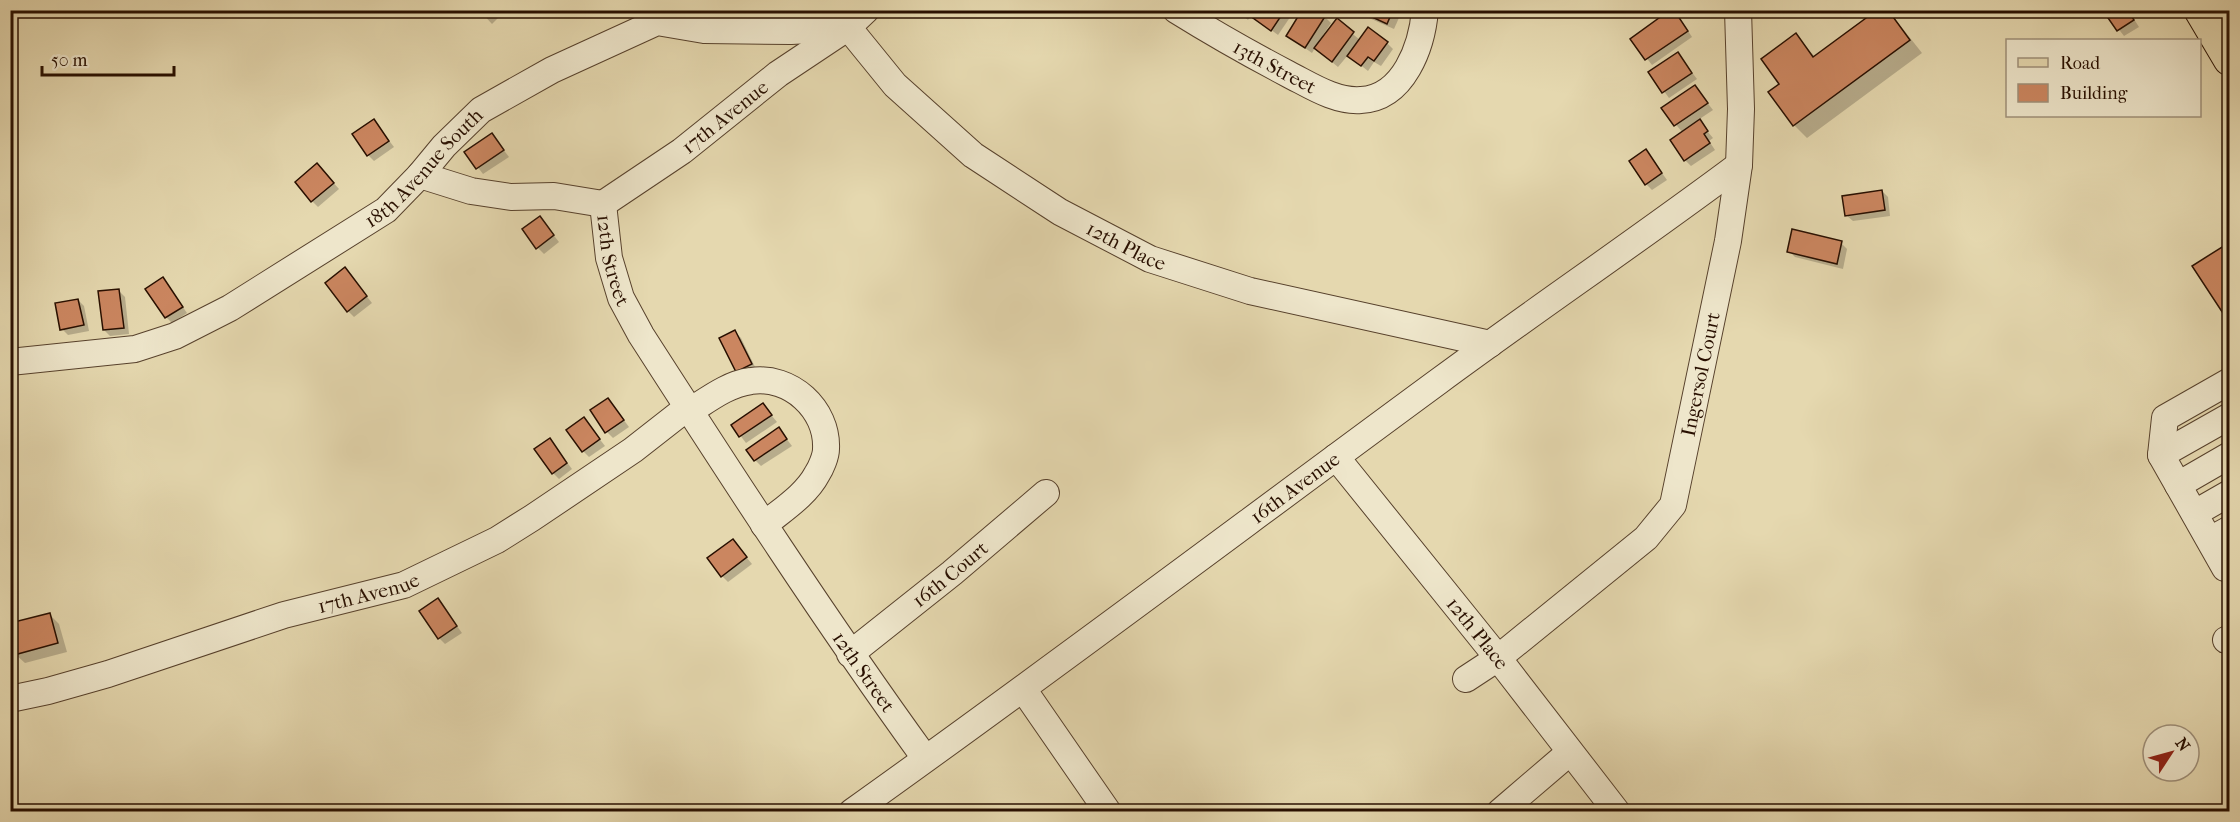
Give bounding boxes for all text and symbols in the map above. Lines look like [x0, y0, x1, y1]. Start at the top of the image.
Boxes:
street label: 13th Street [1229, 35, 1320, 98]
scale bar [42, 39, 174, 77]
legend [2006, 39, 2201, 117]
text: 50 m [51, 50, 88, 71]
text: Road [2060, 53, 2100, 74]
street label: 17th Avenue [677, 75, 773, 158]
text: Building [2060, 83, 2128, 104]
street label: 18th Avenue South [360, 103, 488, 232]
street label: 12th Street [593, 213, 635, 310]
street label: 12th Place [1083, 216, 1169, 275]
street label: Ingersol Court [1676, 310, 1724, 438]
street label: 16th Avenue [1246, 447, 1344, 528]
street label: 16th Court [907, 536, 992, 612]
street label: 17th Avenue [315, 568, 423, 618]
street label: 12th Place [1442, 592, 1514, 674]
street label: 12th Street [828, 627, 900, 716]
north arrow [2141, 723, 2201, 783]
text: N [2171, 734, 2194, 756]

